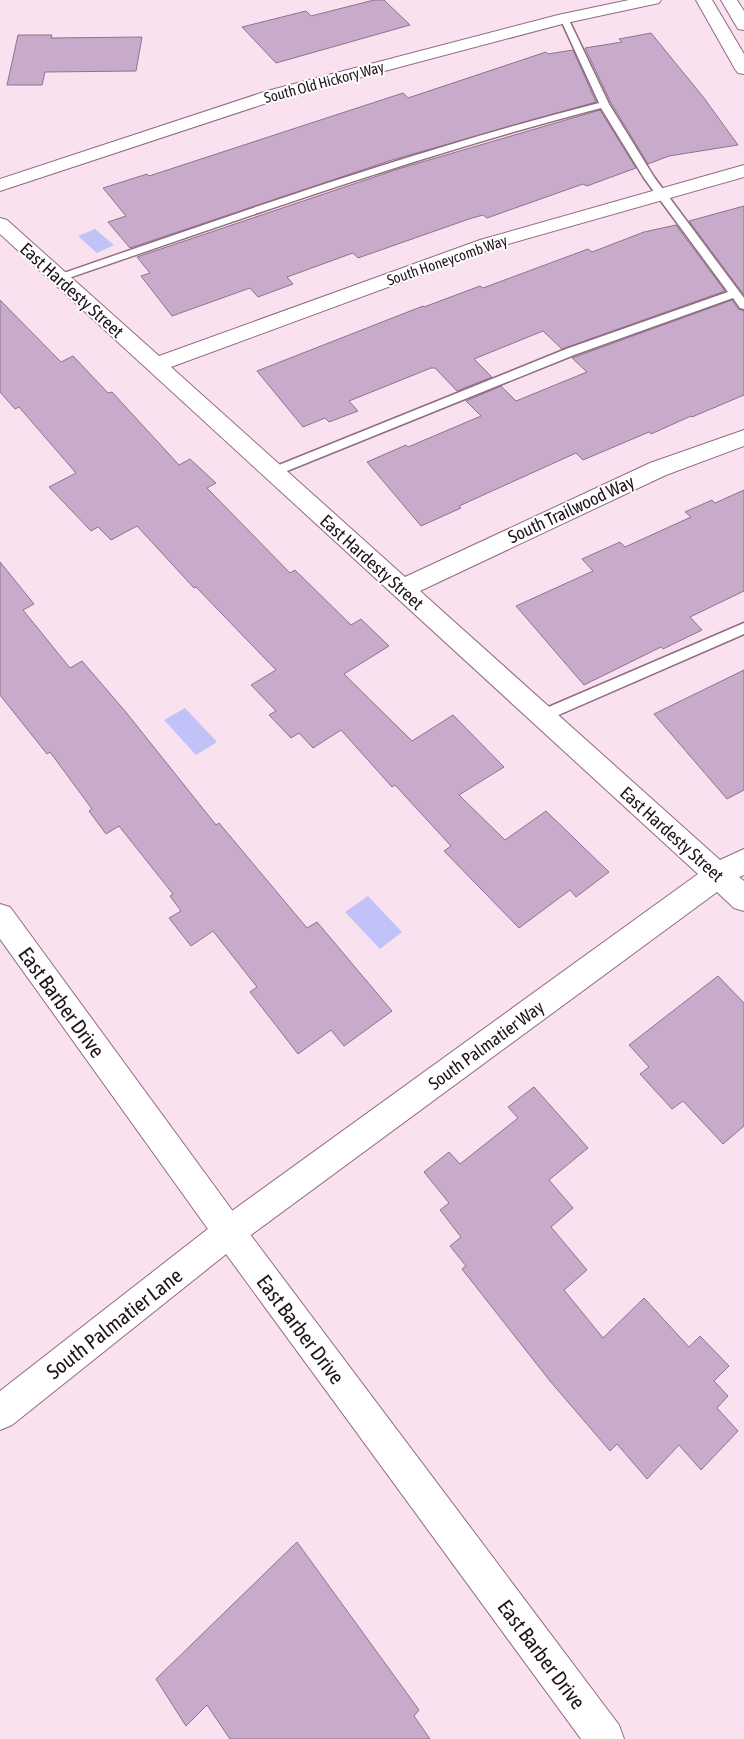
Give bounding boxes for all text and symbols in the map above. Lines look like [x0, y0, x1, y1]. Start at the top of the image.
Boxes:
street label: South Old Hickory Way [262, 58, 386, 106]
street label: South Honeycomb Way [385, 231, 509, 289]
street label: East Hardesty Street [16, 238, 128, 342]
street label: South Trailwood Way [505, 471, 637, 547]
street label: East Hardesty Street [316, 510, 428, 614]
street label: East Hardesty Street [616, 782, 728, 886]
street label: East Barber Drive [14, 942, 110, 1062]
street label: South Palmatier Way [424, 996, 548, 1094]
street label: South Palmatier Lane [42, 1263, 186, 1383]
street label: East Barber Drive [252, 1270, 350, 1388]
street label: East Barber Drive [493, 1595, 591, 1713]

